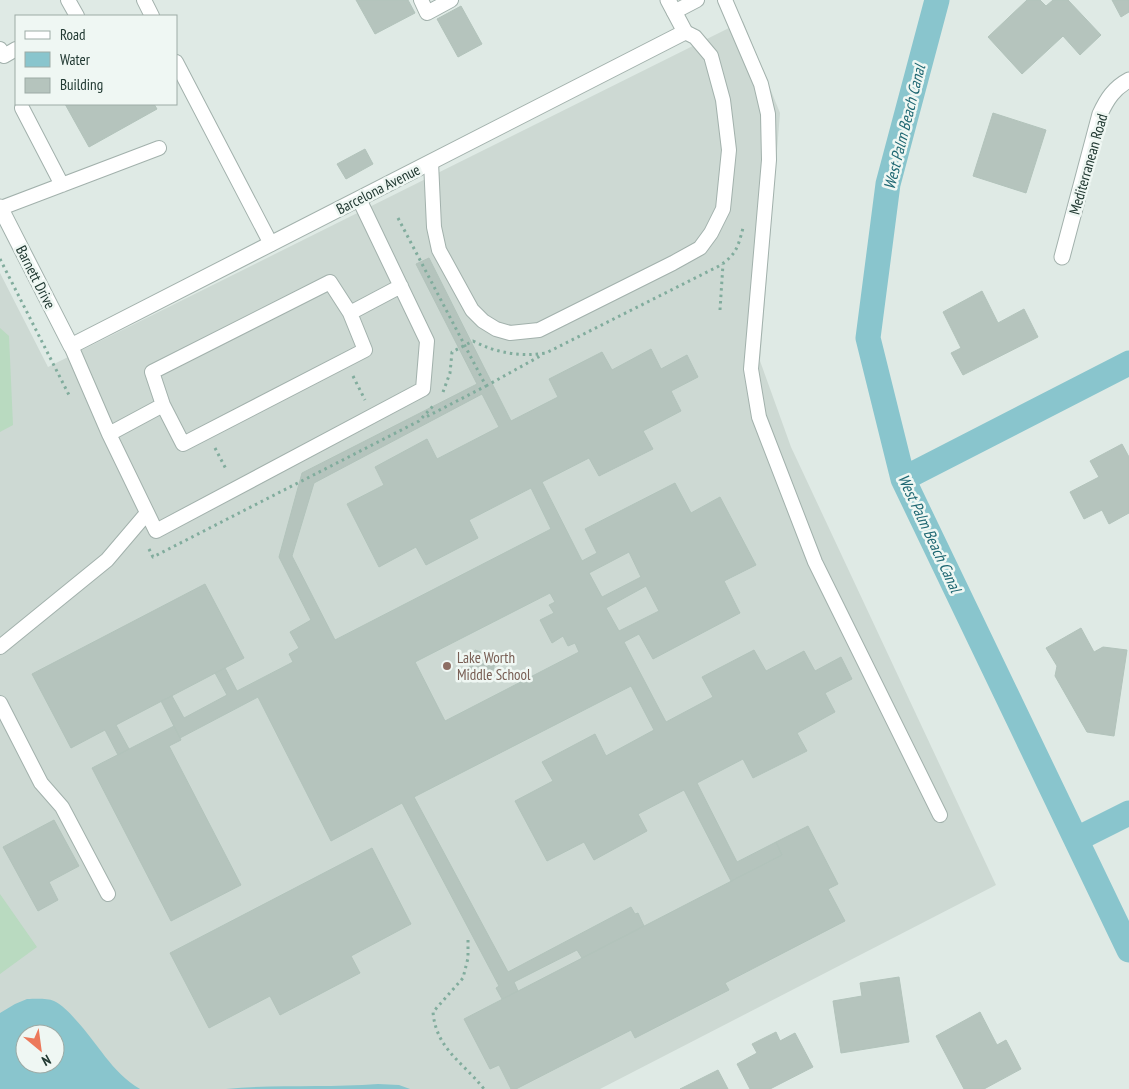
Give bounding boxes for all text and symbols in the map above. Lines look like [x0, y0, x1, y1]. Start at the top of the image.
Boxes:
legend [15, 15, 178, 105]
text: Road [60, 25, 86, 44]
text: Water [60, 50, 91, 69]
water label: West Palm Beach Canal [879, 61, 929, 192]
text: Building [60, 75, 103, 94]
street label: Mediterranean Road [1065, 111, 1111, 217]
street label: Barcelona Avenue [333, 160, 423, 218]
street label: Barnett Drive [12, 242, 60, 312]
water label: West Palm Beach Canal [894, 471, 967, 596]
place label: Lake Worth Middle School [457, 648, 531, 684]
marker: Lake Worth Middle School [441, 660, 453, 672]
north arrow [15, 1024, 65, 1074]
text: N [39, 1051, 54, 1070]

